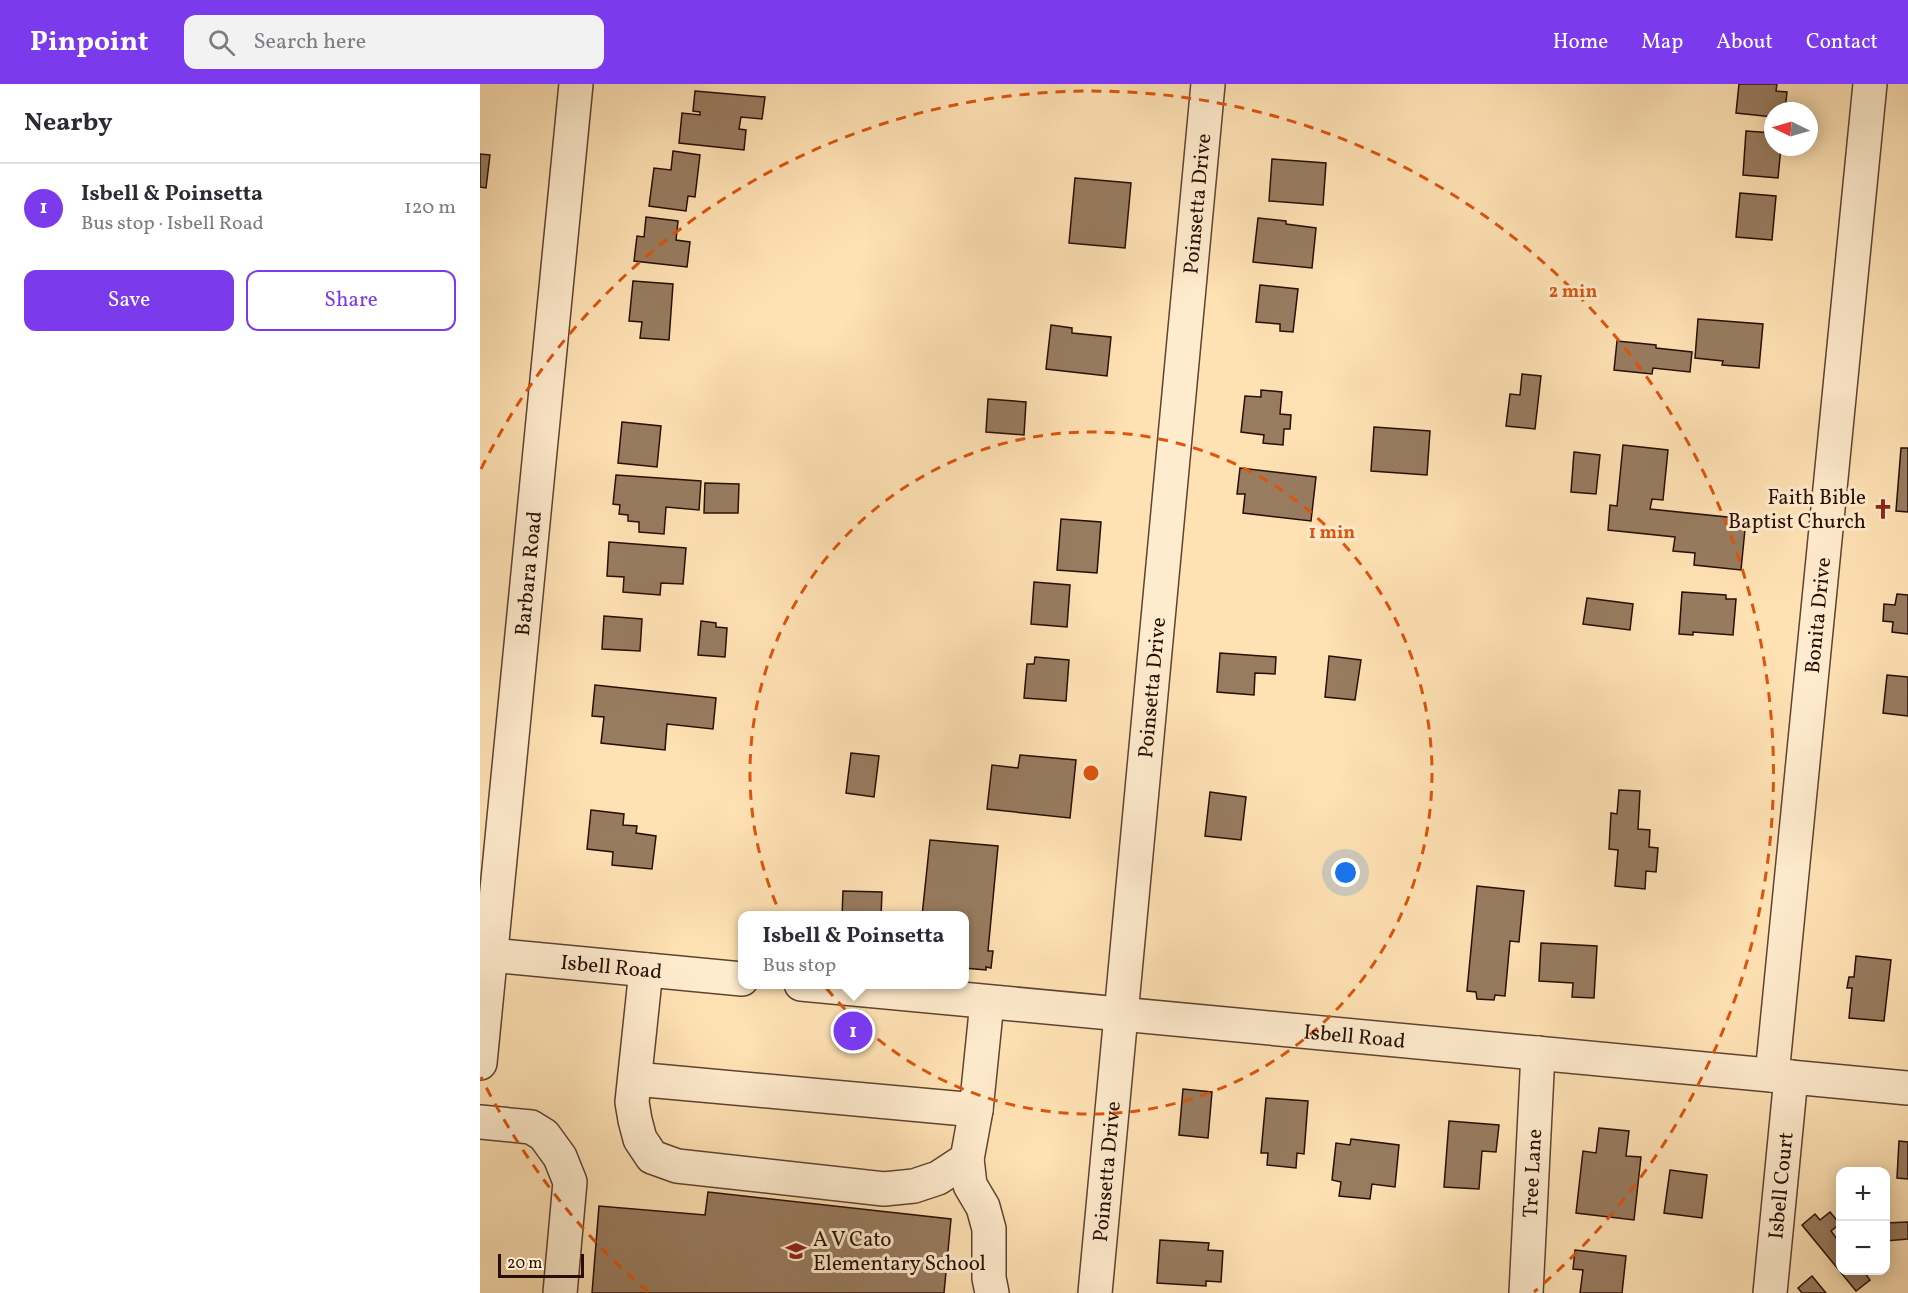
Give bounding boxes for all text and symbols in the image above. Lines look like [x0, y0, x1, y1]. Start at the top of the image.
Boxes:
search box [184, 15, 604, 69]
text: Pinpoint [30, 23, 148, 62]
icon: search [205, 26, 238, 59]
text: Search here [253, 27, 366, 58]
text: Home [1553, 28, 1608, 57]
text: Map [1641, 28, 1683, 57]
text: About [1716, 28, 1773, 57]
text: Contact [1806, 28, 1878, 57]
north arrow [1764, 102, 1818, 156]
text: Nearby [24, 105, 113, 141]
street label: Poinsetta Drive [1177, 132, 1219, 276]
text: Isbell & Poinsetta [81, 179, 263, 210]
text: 1 [39, 194, 48, 222]
text: 120 m [404, 194, 456, 222]
text: Bus stop · Isbell Road [81, 210, 264, 238]
button: Save [24, 270, 234, 331]
button: Share [246, 270, 456, 331]
text: 2 min [1549, 280, 1597, 305]
place label: Faith Bible Baptist Church [1728, 484, 1866, 537]
church icon: Faith Bible Baptist Church [1871, 497, 1895, 521]
street label: Barbara Road [509, 510, 550, 637]
text: 1 min [1309, 521, 1355, 546]
street label: Bonita Drive [1799, 556, 1839, 675]
street label: Poinsetta Drive [1132, 616, 1174, 760]
centre of rings [1081, 763, 1101, 783]
your location [1331, 858, 1360, 887]
popup [738, 911, 969, 989]
text: Isbell & Poinsetta [762, 921, 945, 952]
street label: Isbell Road [559, 949, 663, 987]
text: Bus stop [762, 952, 836, 980]
pin: 1 [834, 1008, 872, 1054]
street label: Isbell Road [1302, 1018, 1407, 1057]
street label: Poinsetta Drive [1087, 1100, 1129, 1243]
street label: Tree Lane [1517, 1128, 1550, 1218]
street label: Isbell Court [1762, 1131, 1802, 1241]
map controls [1836, 1167, 1890, 1275]
button: + [1836, 1167, 1890, 1221]
button: − [1836, 1221, 1890, 1275]
place label: A V Cato Elementary School [813, 1226, 986, 1279]
school or university icon: A V Cato Elementary School [784, 1239, 808, 1263]
scale bar [498, 1251, 584, 1278]
text: 20 m [507, 1253, 542, 1275]

